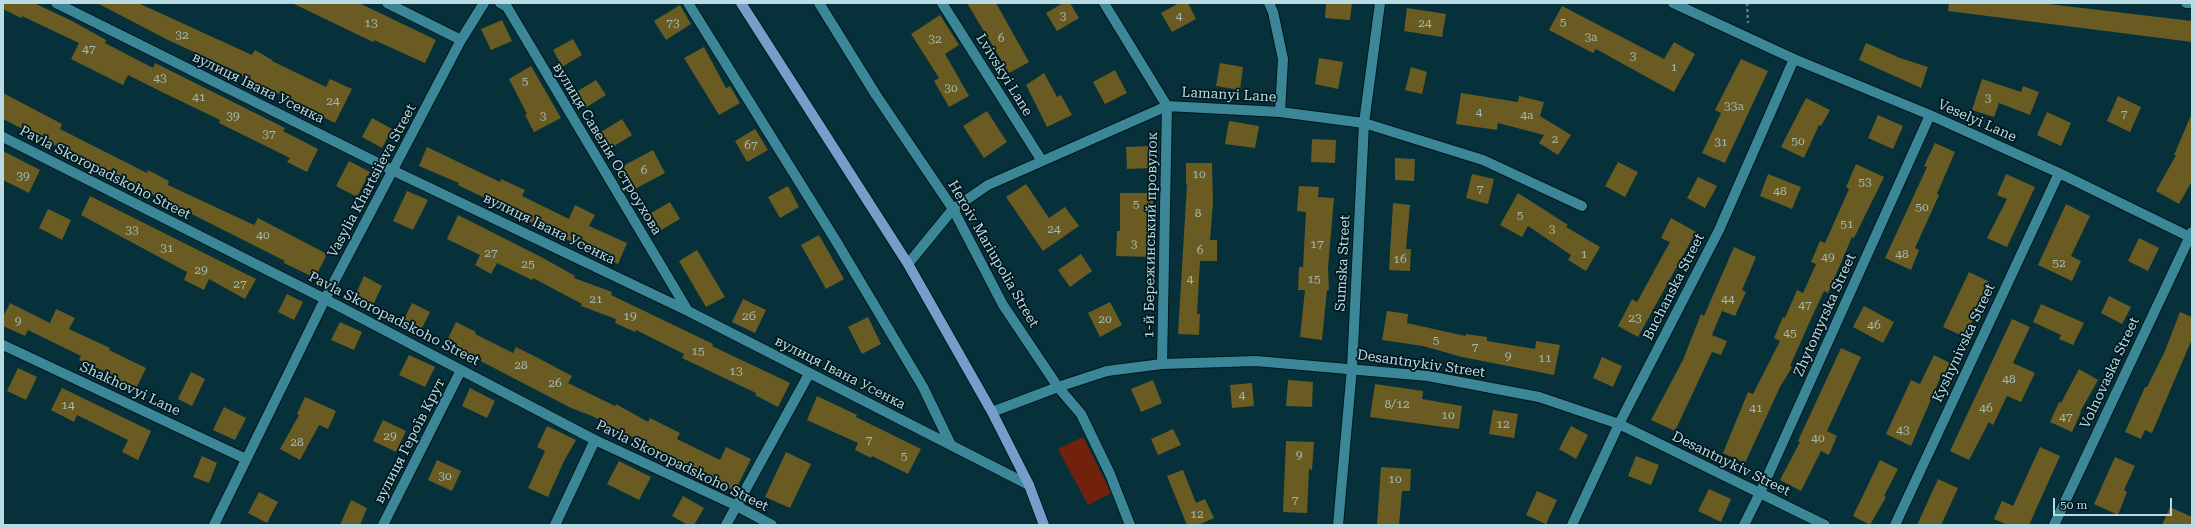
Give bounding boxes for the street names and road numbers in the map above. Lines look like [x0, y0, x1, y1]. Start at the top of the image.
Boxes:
street label: Lvivskyi Lane [972, 31, 1036, 119]
street label: вулиця Івана Усенка [189, 49, 327, 127]
street label: вулиця Савелія Остроухова [549, 60, 665, 238]
street label: Lamanyi Lane [1181, 84, 1277, 106]
street label: Veselyi Lane [1935, 96, 2019, 146]
street label: Vasylia Khartsiieva Street [324, 101, 420, 261]
street label: Pavla Skoropadskoho Street [17, 122, 193, 224]
street label: 1-й Бережинський провулок [1141, 131, 1161, 339]
street label: Heroiv Mariupolia Street [944, 177, 1042, 331]
street label: вулиця Івана Усенка [480, 190, 618, 268]
street label: Sumska Street [1332, 214, 1354, 312]
street label: Buchanska Street [1640, 231, 1708, 343]
street label: Zhytomyrska Street [1790, 251, 1860, 379]
street label: Pavla Skoropadskoho Street [306, 268, 482, 370]
street label: Kyshynivska Street [1929, 281, 1999, 405]
street label: Volnovaska Street [2077, 315, 2143, 431]
street label: вулиця Івана Усенка [772, 333, 908, 413]
street label: Desantnykiv Street [1356, 347, 1486, 381]
street label: Shakhovyi Lane [77, 358, 183, 420]
street label: вулиця Героїв Крут [371, 375, 449, 507]
street label: Pavla Skoropadskoho Street [593, 417, 771, 515]
street label: Desantnykiv Street [1669, 428, 1793, 500]

